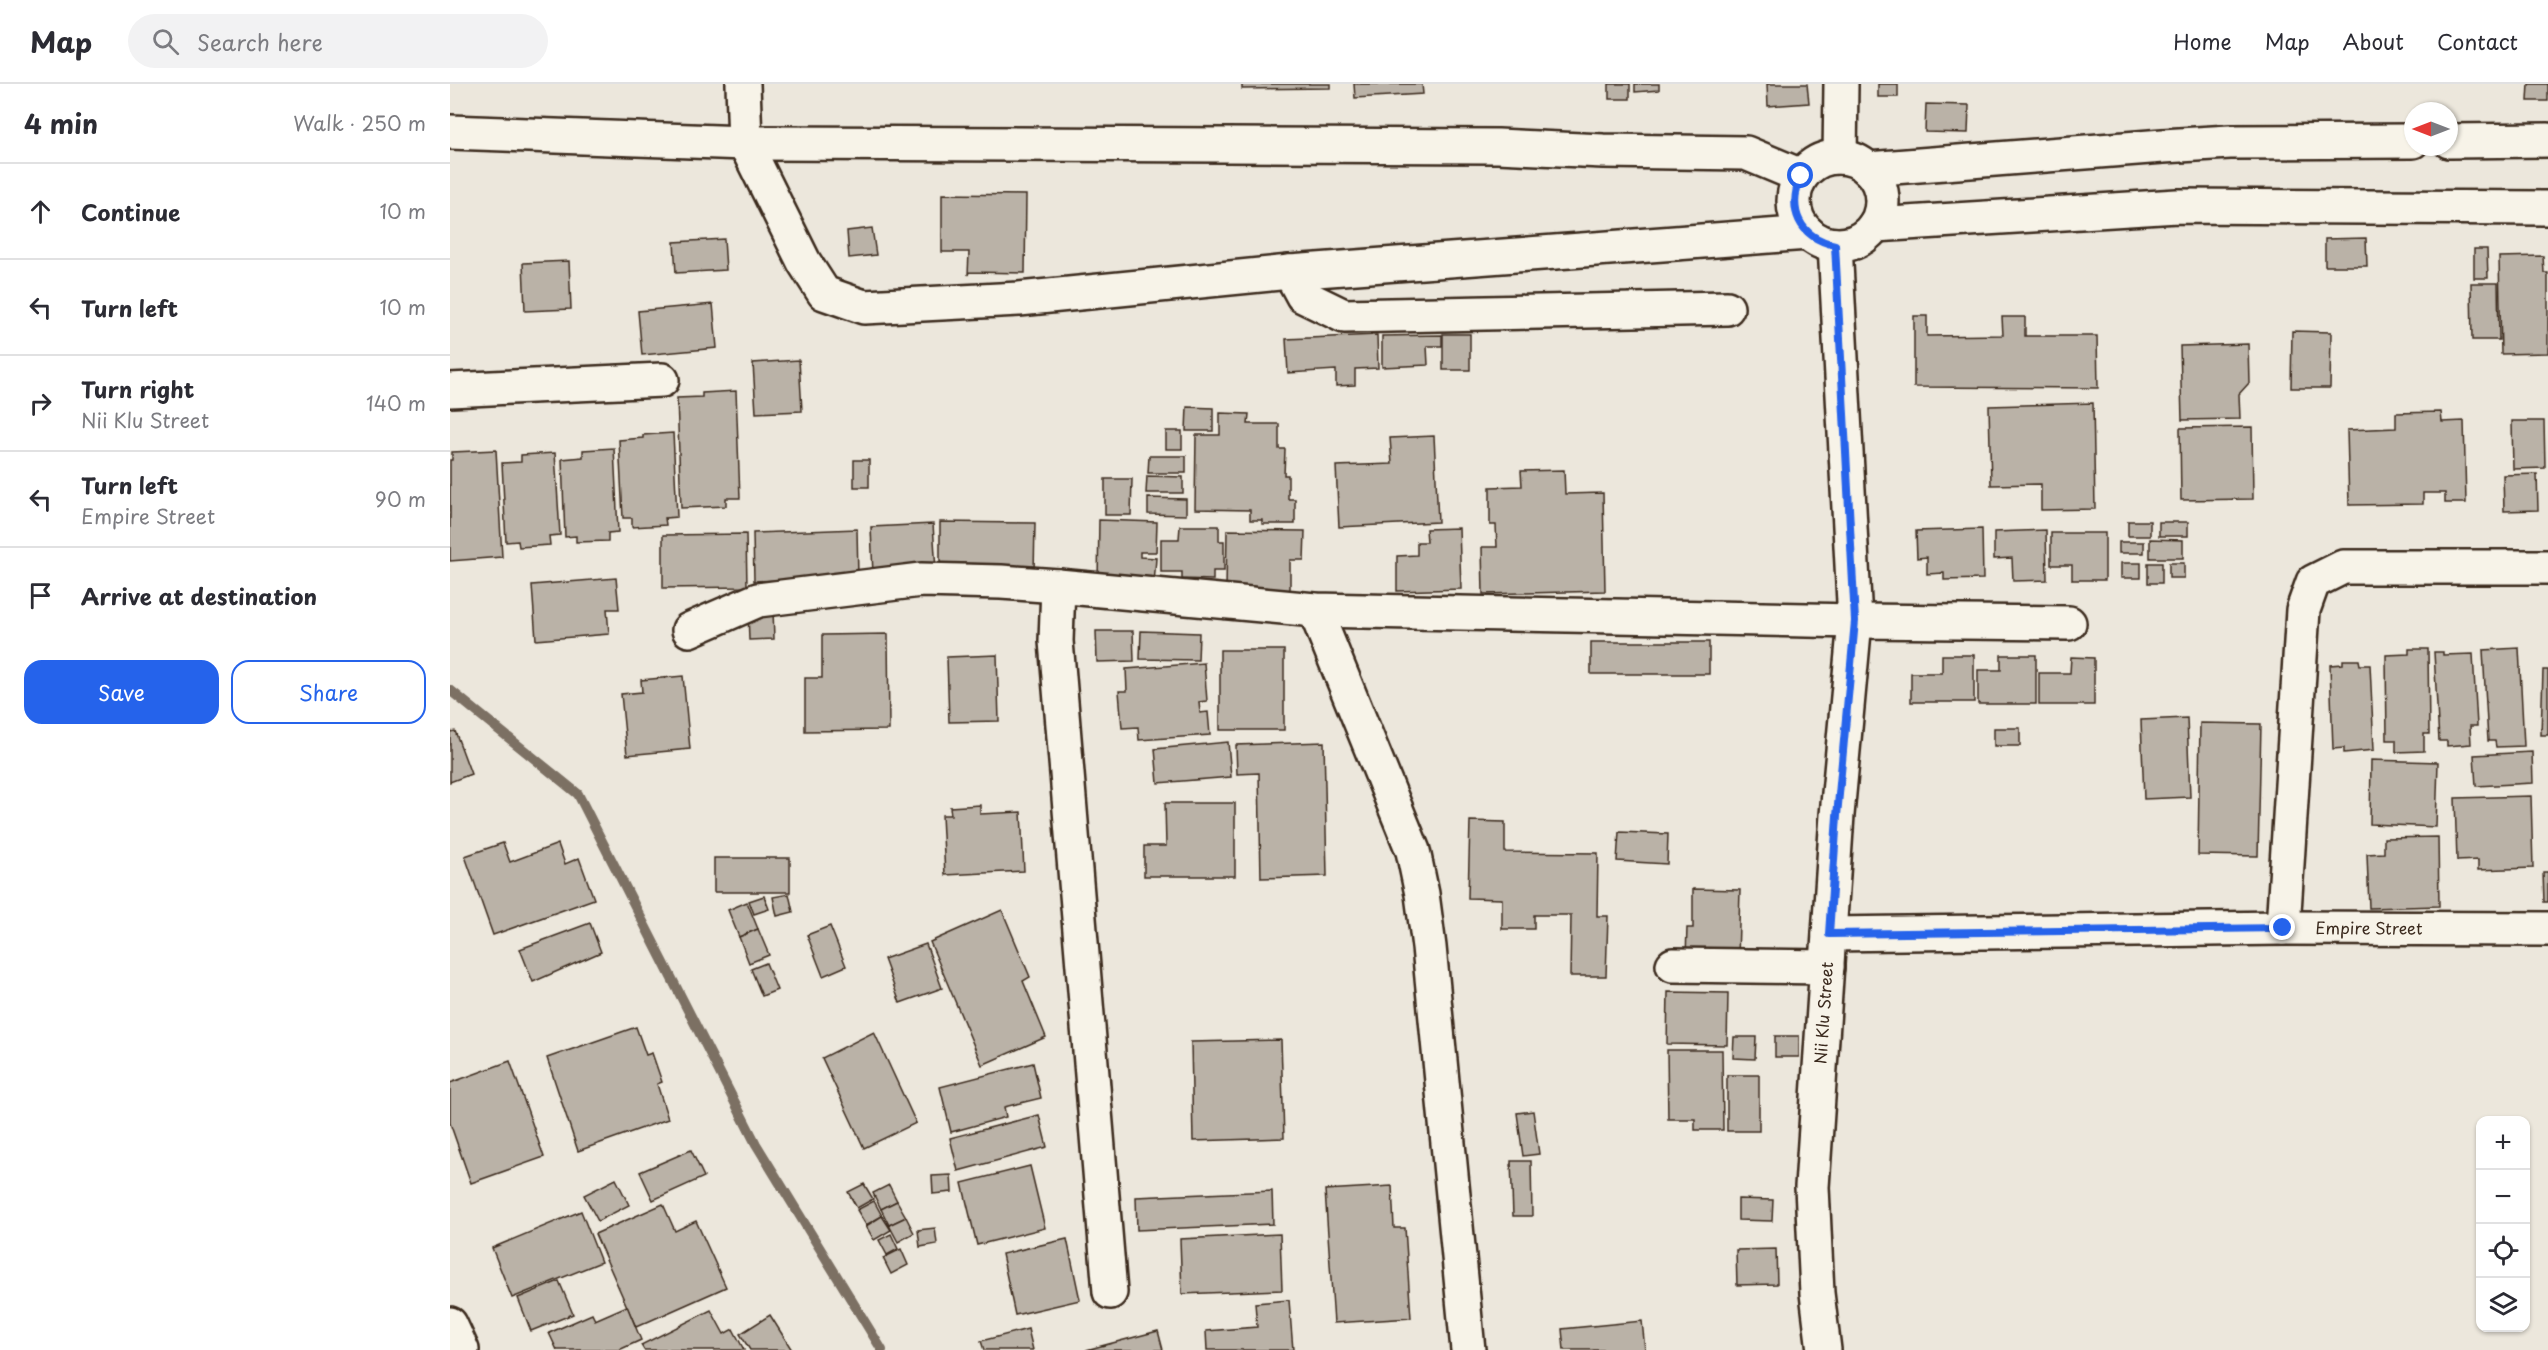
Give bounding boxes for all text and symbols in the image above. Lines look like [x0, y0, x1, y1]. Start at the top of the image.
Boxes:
search box [128, 14, 548, 68]
text: Map [30, 20, 92, 63]
icon: search [149, 25, 182, 58]
text: Search here [197, 25, 323, 58]
text: Home [2173, 25, 2232, 57]
text: Map [2265, 25, 2310, 57]
text: About [2343, 25, 2404, 57]
text: Contact [2437, 25, 2518, 57]
north arrow [2404, 102, 2458, 156]
text: 4 min [24, 104, 98, 143]
text: Walk · 250 m [293, 108, 426, 138]
route start [1787, 162, 1813, 188]
icon: ahead [24, 195, 57, 228]
text: Continue [81, 195, 180, 228]
text: 10 m [379, 196, 426, 226]
icon: left [24, 291, 57, 324]
text: Turn left [81, 291, 178, 324]
text: 10 m [379, 292, 426, 322]
text: Turn right [81, 372, 194, 405]
icon: right [24, 387, 57, 420]
text: 140 m [366, 388, 426, 418]
text: Nii Klu Street [81, 405, 209, 435]
text: Turn left [81, 468, 178, 501]
icon: left [24, 483, 57, 516]
text: 90 m [375, 484, 426, 514]
text: Empire Street [81, 501, 215, 531]
icon: arrive [24, 579, 57, 612]
text: Arrive at destination [81, 579, 317, 612]
button: Save [24, 660, 219, 724]
button: Share [231, 660, 426, 724]
route end [2269, 914, 2295, 940]
street label: Empire Street [2315, 915, 2423, 940]
street label: Nii Klu Street [1807, 960, 1838, 1065]
map controls [2476, 1116, 2530, 1332]
button: + [2476, 1116, 2530, 1170]
button: − [2476, 1170, 2530, 1224]
button: locate [2476, 1224, 2530, 1278]
button: layers [2476, 1278, 2530, 1332]

